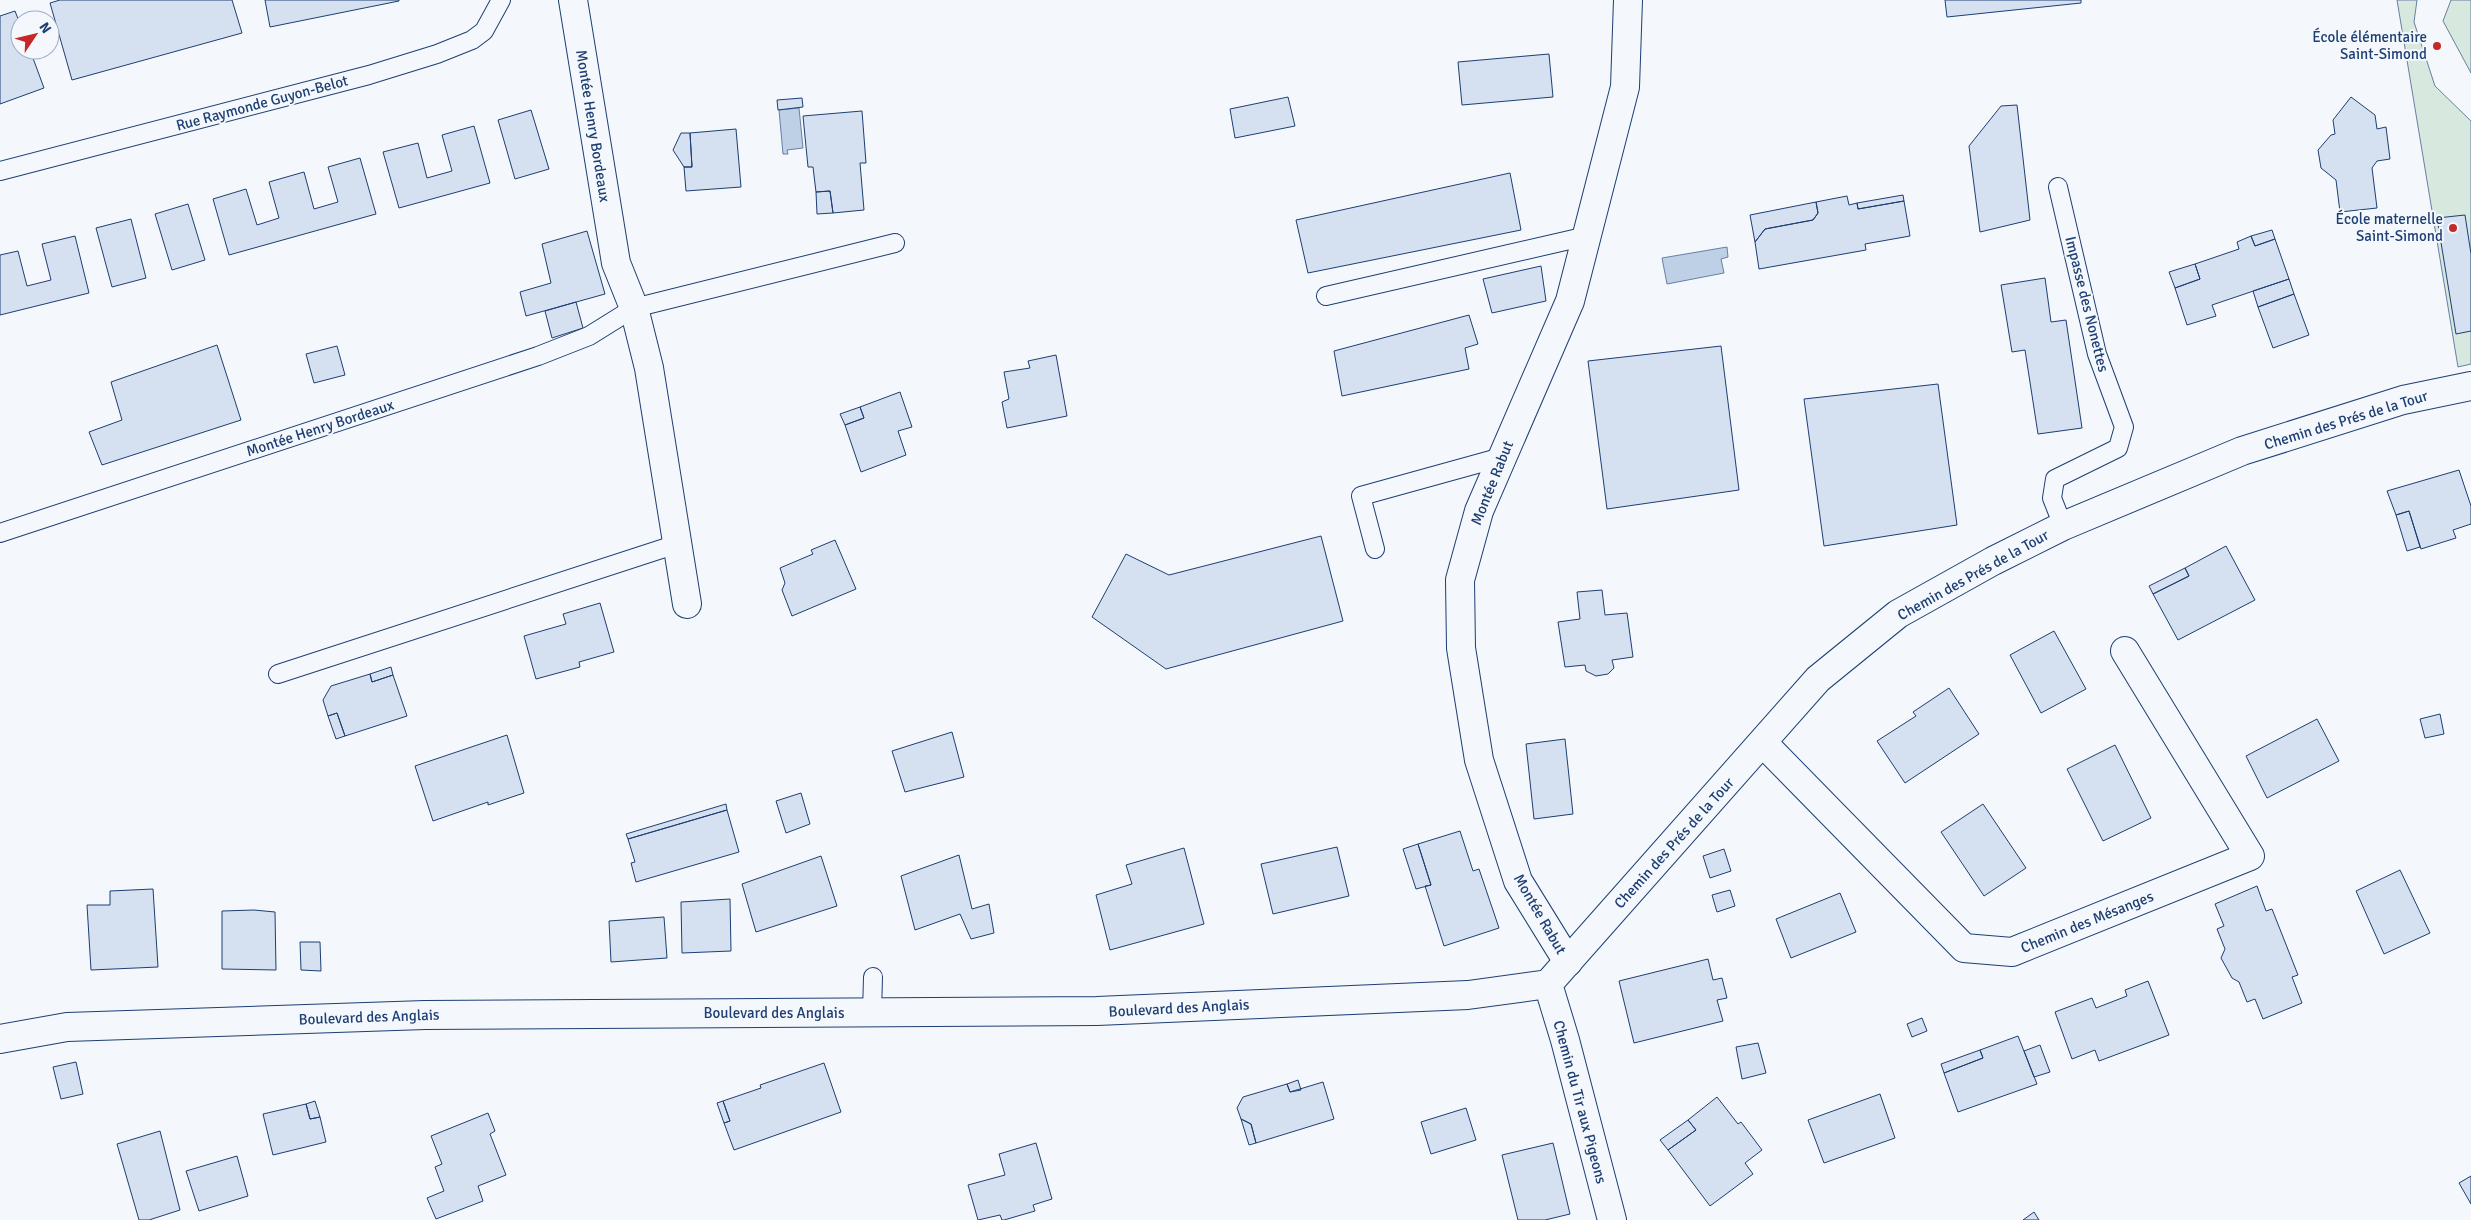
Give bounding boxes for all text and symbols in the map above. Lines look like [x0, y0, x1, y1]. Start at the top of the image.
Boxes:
north arrow [10, 10, 60, 60]
text: N [35, 19, 55, 37]
place label: École élémentaire Saint-Simond [2312, 27, 2427, 63]
marker: École élémentaire Saint-Simond [2431, 40, 2443, 52]
street label: Montée Henry Bordeaux [572, 49, 614, 204]
street label: Rue Raymonde Guyon-Belot [174, 71, 350, 135]
place label: École maternelle Saint-Simond [2336, 209, 2443, 245]
marker: École maternelle Saint-Simond [2447, 222, 2459, 234]
street label: Impasse des Nonettes [2061, 234, 2113, 374]
street label: Chemin des Prés de la Tour [2262, 386, 2430, 453]
street label: Montée Henry Bordeaux [244, 396, 396, 460]
street label: Montée Rabut [1467, 438, 1517, 528]
street label: Chemin des Prés de la Tour [1894, 526, 2052, 624]
street label: Chemin des Prés de la Tour [1610, 773, 1738, 912]
street label: Montée Rabut [1510, 871, 1570, 957]
street label: Chemin des Mésanges [2018, 887, 2156, 957]
street label: Boulevard des Anglais [1108, 995, 1250, 1021]
street label: Boulevard des Anglais [704, 1004, 845, 1022]
street label: Boulevard des Anglais [298, 1006, 440, 1028]
street label: Chemin du Tir aux Pigeons [1549, 1018, 1611, 1186]

